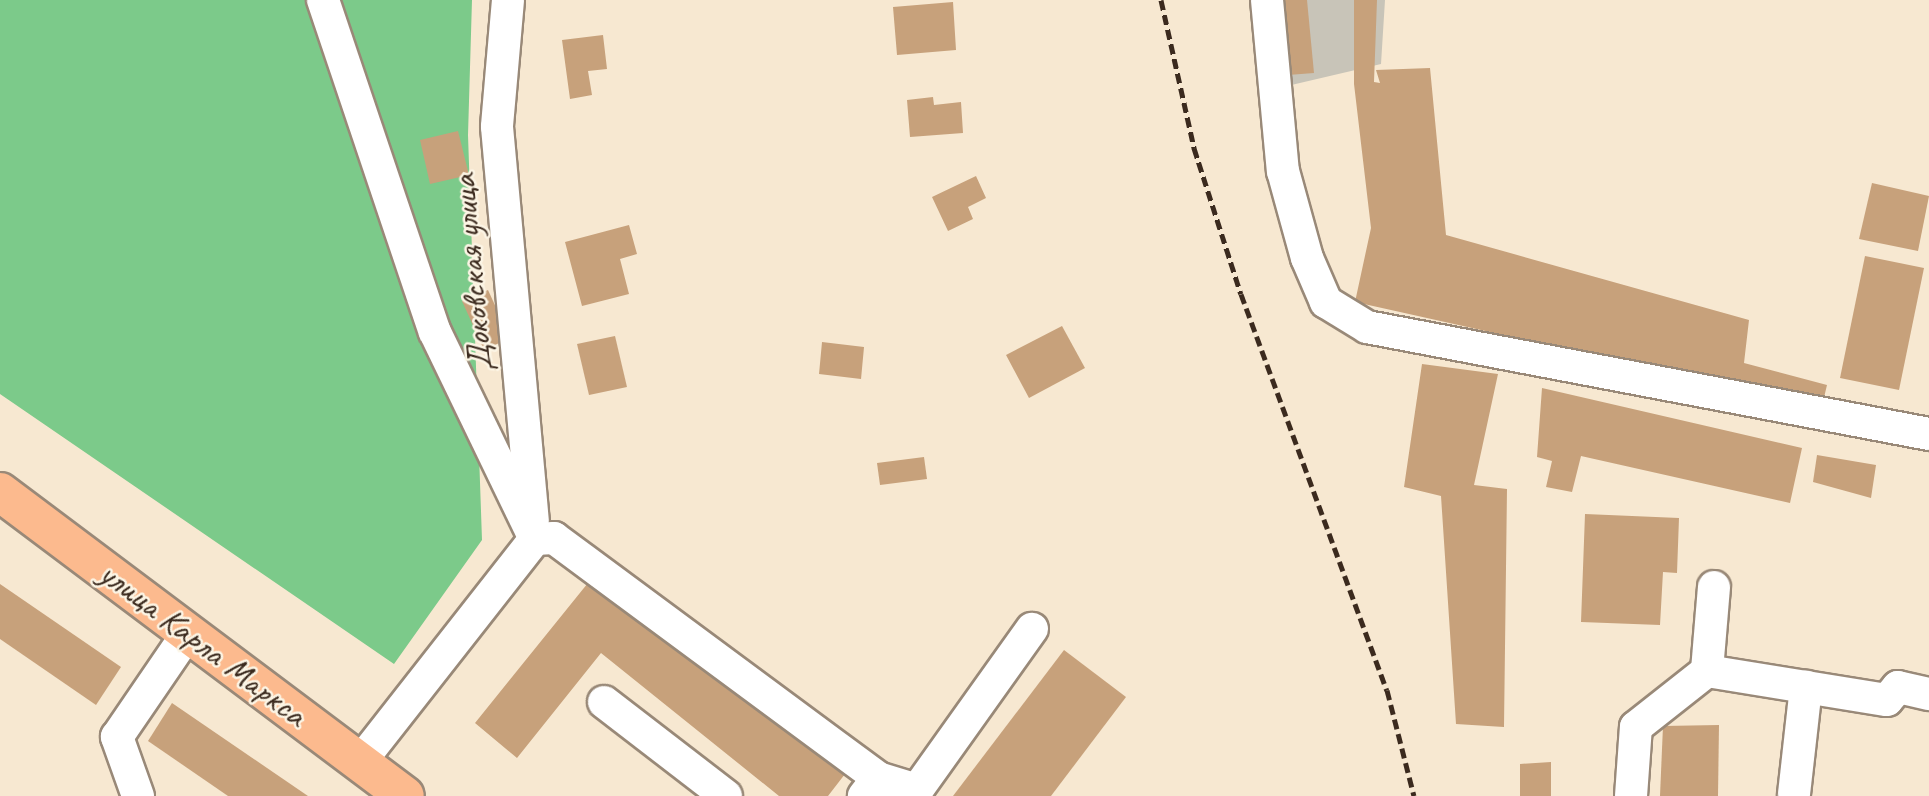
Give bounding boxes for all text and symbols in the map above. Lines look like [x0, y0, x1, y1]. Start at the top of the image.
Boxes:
street label: Доковская улица [442, 171, 502, 375]
street label: улица Карла Маркса [92, 553, 314, 735]

